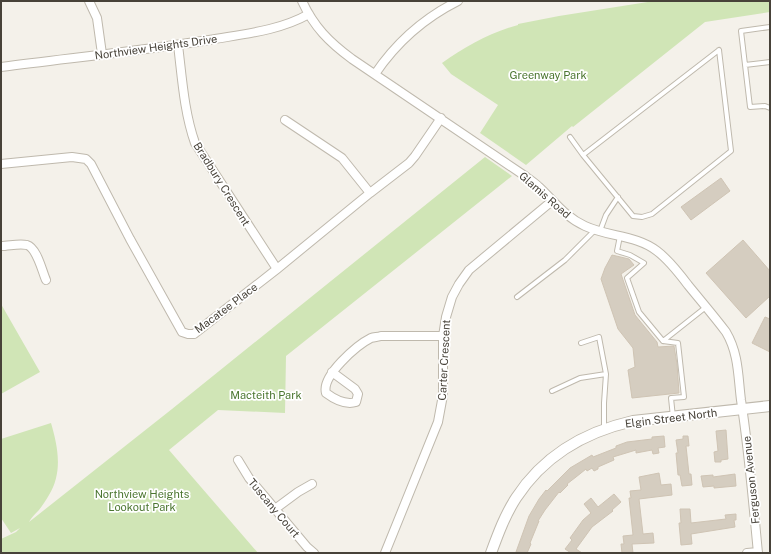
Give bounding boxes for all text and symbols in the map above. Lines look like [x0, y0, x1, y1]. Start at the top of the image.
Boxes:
street label: Northview Heights Drive [94, 32, 218, 62]
park label: Greenway Park [509, 69, 587, 81]
street label: Bradbury Crescent [191, 140, 253, 228]
street label: Glamis Road [517, 170, 573, 220]
street label: Macatee Place [192, 281, 260, 335]
street label: Carter Crescent [436, 319, 452, 401]
park label: Macteith Park [230, 389, 302, 401]
street label: Elgin Street North [624, 406, 718, 430]
street label: Ferguson Avenue [740, 435, 762, 525]
street label: Tuscany Court [246, 476, 302, 540]
park label: Northview Heights Lookout Park [95, 488, 190, 513]

